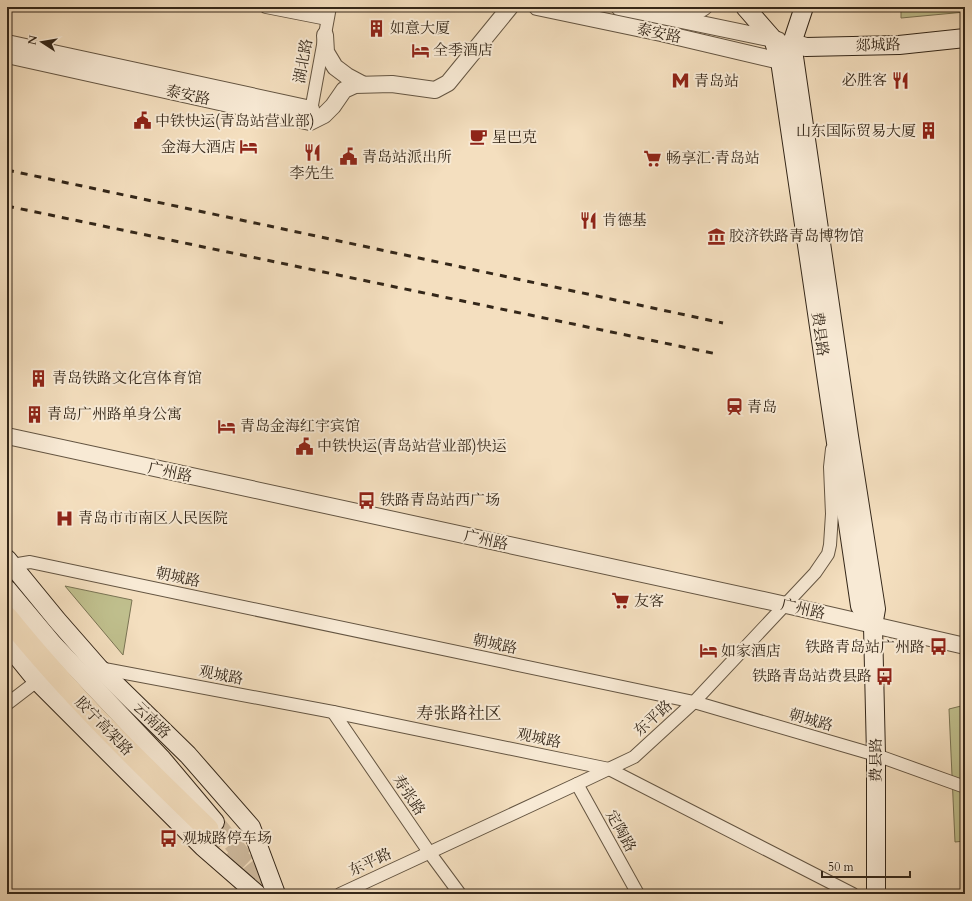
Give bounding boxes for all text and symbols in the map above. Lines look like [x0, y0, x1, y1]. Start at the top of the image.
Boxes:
building icon: 如意大厦 [367, 18, 387, 38]
place label: 如意大厦 [390, 18, 450, 38]
street label: 泰安路 [635, 19, 683, 47]
north arrow [22, 22, 62, 62]
text: N [24, 33, 41, 46]
street label: 郯城路 [855, 34, 901, 56]
street label: 湖北路 [289, 37, 317, 85]
hotel icon: 全季酒店 [410, 40, 430, 60]
place label: 全季酒店 [433, 40, 493, 60]
place label: 必胜客 [842, 70, 887, 90]
restaurant icon: 必胜客 [890, 70, 910, 90]
metro station icon: 青岛站 [671, 71, 691, 91]
place label: 青岛站 [694, 71, 739, 91]
street label: 泰安路 [164, 81, 212, 109]
public building icon: 中铁快运(青岛站营业部) [132, 111, 152, 131]
place label: 中铁快运(青岛站营业部) [155, 111, 315, 131]
place label: 山东国际贸易大厦 [796, 121, 916, 141]
building icon: 山东国际贸易大厦 [919, 121, 939, 141]
cafe icon: 星巴克 [469, 127, 489, 147]
place label: 星巴克 [492, 127, 537, 147]
place label: 金海大酒店 [161, 137, 236, 157]
hotel icon: 金海大酒店 [239, 137, 259, 157]
restaurant icon: 李先生 [302, 142, 322, 162]
public building icon: 青岛站派出所 [339, 147, 359, 167]
place label: 青岛站派出所 [362, 147, 452, 167]
supermarket icon: 畅享汇·青岛站 [643, 148, 663, 168]
place label: 畅享汇·青岛站 [666, 148, 760, 168]
place label: 李先生 [289, 163, 335, 183]
restaurant icon: 肯德基 [579, 210, 599, 230]
place label: 肯德基 [602, 210, 647, 230]
museum icon: 胶济铁路青岛博物馆 [706, 226, 726, 246]
place label: 胶济铁路青岛博物馆 [729, 226, 864, 246]
street label: 费县路 [807, 310, 833, 358]
building icon: 青岛铁路文化宫体育馆 [29, 368, 49, 388]
place label: 青岛铁路文化宫体育馆 [52, 368, 202, 388]
station icon: 青岛 [724, 397, 744, 417]
place label: 青岛 [747, 397, 777, 417]
building icon: 青岛广州路单身公寓 [24, 404, 44, 424]
place label: 青岛广州路单身公寓 [47, 404, 182, 424]
hotel icon: 青岛金海红宇宾馆 [217, 416, 237, 436]
place label: 青岛金海红宇宾馆 [240, 416, 360, 436]
public building icon: 中铁快运(青岛站营业部)快运 [294, 436, 314, 456]
place label: 中铁快运(青岛站营业部)快运 [317, 436, 507, 456]
street label: 广州路 [146, 458, 194, 486]
bus stop icon: 铁路青岛站西广场 [357, 490, 377, 510]
place label: 铁路青岛站西广场 [380, 490, 500, 510]
hospital icon: 青岛市市南区人民医院 [55, 508, 75, 528]
place label: 青岛市市南区人民医院 [78, 508, 228, 528]
street label: 广州路 [462, 526, 510, 554]
street label: 朝城路 [154, 563, 202, 591]
supermarket icon: 友客 [611, 591, 631, 611]
place label: 友客 [634, 591, 664, 611]
street label: 广州路 [779, 594, 827, 624]
street label: 朝城路 [471, 630, 519, 658]
place label: 铁路青岛站广州路 [805, 637, 925, 657]
bus stop icon: 铁路青岛站广州路 [928, 637, 948, 657]
hotel icon: 如家酒店 [698, 641, 718, 661]
place label: 如家酒店 [721, 641, 781, 661]
street label: 观城路 [197, 661, 245, 689]
place label: 铁路青岛站费县路 [752, 666, 872, 686]
bus stop icon: 铁路青岛站费县路 [875, 666, 895, 686]
street label: 胶宁高架路 [71, 692, 137, 760]
street label: 东平路 [630, 696, 676, 740]
street label: 云南路 [129, 697, 175, 743]
district label: 寿张路社区 [417, 702, 502, 725]
street label: 朝城路 [787, 704, 835, 736]
street label: 观城路 [515, 724, 563, 752]
street label: 费县路 [866, 737, 886, 783]
street label: 寿张路 [388, 771, 430, 819]
street label: 定陶路 [601, 806, 641, 856]
bus stop icon: 观城路停车场 [159, 828, 179, 848]
place label: 观城路停车场 [182, 828, 272, 848]
street label: 东平路 [345, 843, 395, 881]
scale bar [822, 853, 910, 879]
text: 50 m [828, 859, 855, 875]

